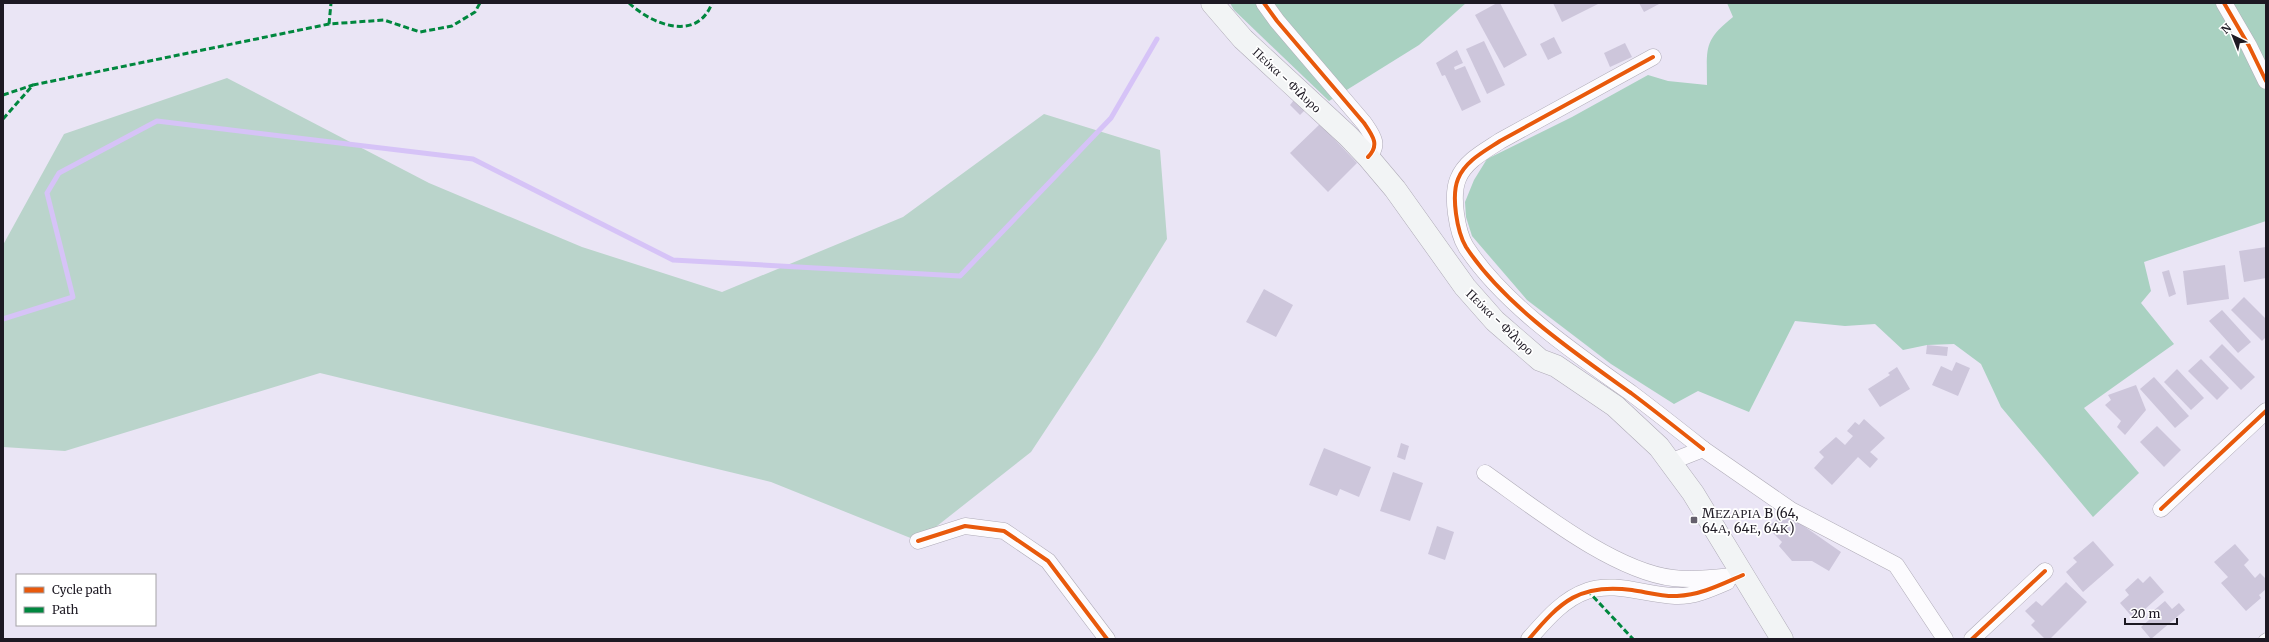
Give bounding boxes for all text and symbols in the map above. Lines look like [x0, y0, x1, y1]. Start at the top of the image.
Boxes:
north arrow [2213, 16, 2253, 56]
text: N [2218, 20, 2234, 37]
street label: Πεύκα - Φίλυρο [1249, 44, 1325, 116]
street label: Πεύκα - Φίλυρο [1462, 285, 1538, 359]
place label: ΜΕΖΑΡΙΑ B (64, 64Α, 64Ε, 64Κ) [1702, 505, 1799, 537]
marker: ΜΕΖΑΡΙΑ B (64, 64Α, 64Ε, 64Κ) [1689, 515, 1699, 525]
legend [16, 574, 156, 626]
text: Cycle path [52, 582, 112, 597]
scale bar [2125, 600, 2177, 626]
text: Path [52, 602, 78, 617]
text: 20 m [2131, 606, 2160, 621]

